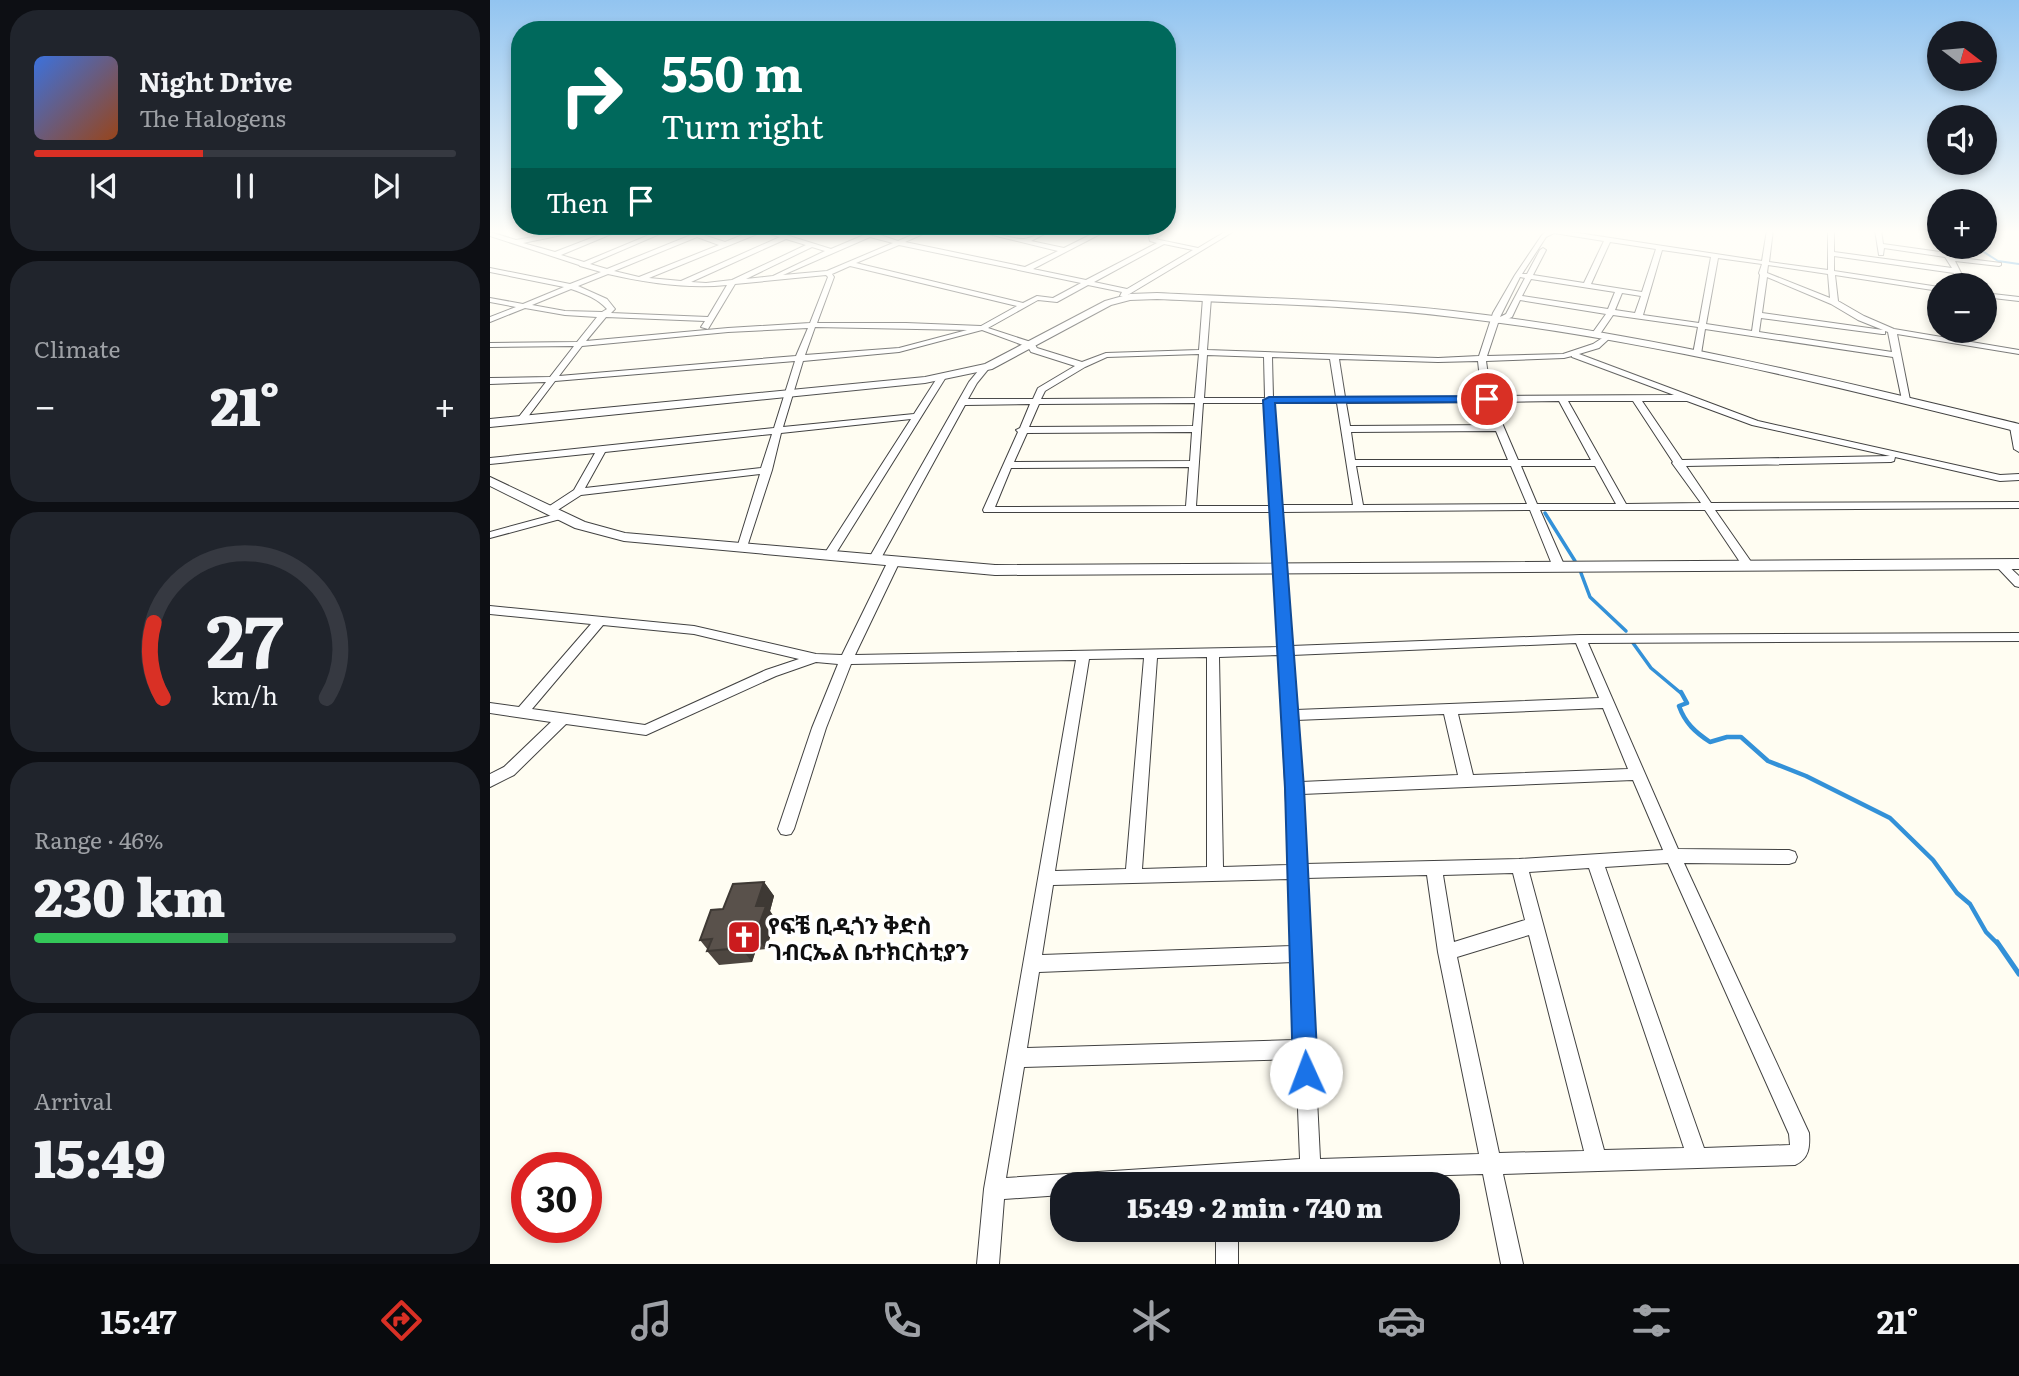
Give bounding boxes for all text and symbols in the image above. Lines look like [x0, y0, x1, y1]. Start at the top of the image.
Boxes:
north arrow [1927, 21, 1997, 91]
map controls [1927, 21, 1997, 343]
text: 550 m [661, 34, 803, 107]
icon: right [546, 49, 637, 140]
text: Night Drive [139, 61, 293, 100]
text: The Halogens [139, 100, 286, 134]
text: Turn right [661, 101, 823, 149]
button: sound [1927, 105, 1997, 175]
icon: previous [85, 167, 123, 205]
icon: pause [226, 167, 264, 205]
icon: next [367, 167, 405, 205]
text: Then [546, 182, 608, 221]
icon: arrive [622, 182, 660, 220]
button: + [1927, 189, 1997, 259]
button: − [1927, 273, 1997, 343]
text: Climate [34, 331, 120, 365]
text: 21° [210, 365, 280, 442]
pin [1457, 369, 1517, 429]
text: − [34, 375, 56, 432]
text: + [434, 375, 456, 432]
icon: arrive [1468, 380, 1506, 418]
text: 27 [206, 582, 284, 690]
text: km/h [212, 676, 278, 713]
text: Range · 46% [34, 822, 164, 856]
text: 230 km [34, 856, 225, 933]
place label: የፍቼ ቢዲጎን ቅድስ ገብርኤል ቤተክርስቲያን [768, 907, 970, 967]
church icon: የፍቼ ቢዲጎን ቅድስ ገብርኤል ቤተክርስቲያን [725, 918, 763, 956]
position arrow [1269, 1036, 1343, 1110]
text: Arrival [34, 1083, 113, 1117]
text: 15:49 [34, 1117, 166, 1194]
speed limit sign: 30 [511, 1152, 602, 1243]
text: 15:49 · 2 min · 740 m [1127, 1187, 1383, 1226]
text: 15:47 [100, 1296, 177, 1344]
icon: directions [377, 1296, 426, 1345]
icon: music [627, 1296, 676, 1345]
icon: phone [877, 1296, 926, 1345]
icon: climate [1127, 1296, 1176, 1345]
icon: car [1377, 1296, 1426, 1345]
icon: filters [1627, 1296, 1676, 1345]
text: 21° [1877, 1296, 1918, 1344]

